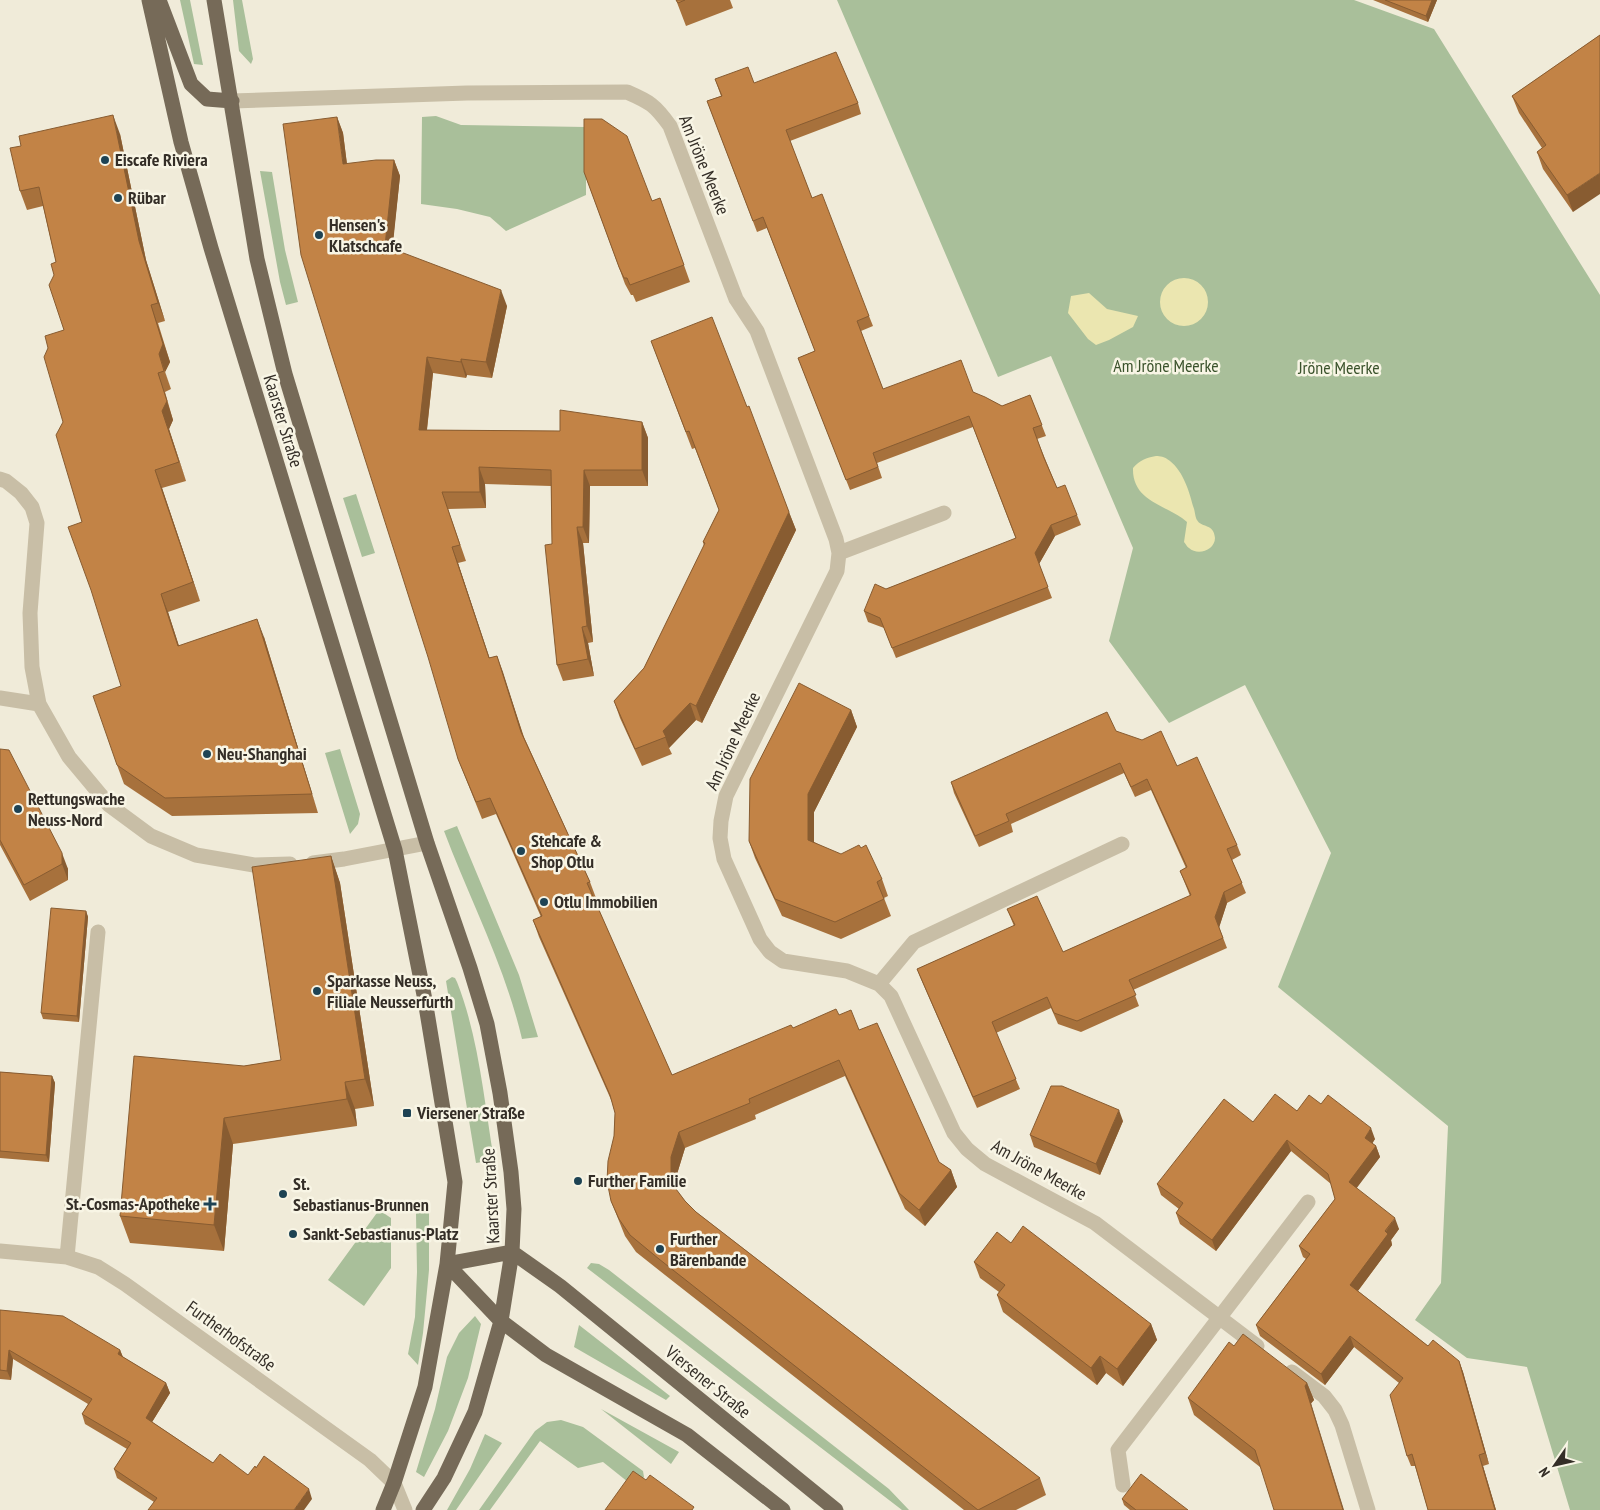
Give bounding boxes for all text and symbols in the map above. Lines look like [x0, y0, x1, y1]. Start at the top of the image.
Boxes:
street label: Am Jröne Meerke [674, 112, 735, 218]
place label: Eiscafe Riviera [115, 148, 208, 171]
marker: Eiscafe Riviera [99, 154, 111, 166]
place label: Rübar [128, 186, 166, 209]
marker: Rübar [112, 192, 124, 204]
place label: Hensen's Klatschcafe [329, 213, 403, 257]
marker: Hensen's Klatschcafe [313, 229, 325, 241]
park label: Am Jröne Meerke [1113, 354, 1219, 377]
park label: Jröne Meerke [1297, 356, 1380, 379]
street label: Kaarster Straße [258, 372, 308, 470]
street label: Am Jröne Meerke [700, 688, 765, 794]
place label: Neu-Shanghai [217, 742, 307, 765]
marker: Neu-Shanghai [201, 748, 213, 760]
place label: Rettungswache Neuss-Nord [28, 787, 125, 831]
marker: Rettungswache Neuss-Nord [12, 803, 24, 815]
place label: Stehcafe & Shop Otlu [531, 829, 602, 873]
marker: Stehcafe & Shop Otlu [515, 845, 527, 857]
place label: Otlu Immobilien [554, 890, 658, 913]
marker: Otlu Immobilien [538, 896, 550, 908]
place label: Sparkasse Neuss, Filiale Neusserfurth [327, 969, 453, 1013]
marker: Sparkasse Neuss, Filiale Neusserfurth [311, 985, 323, 997]
place label: Viersener Straße [416, 1101, 525, 1124]
marker: Viersener Straße [401, 1107, 413, 1119]
street label: Am Jröne Meerke [987, 1134, 1091, 1205]
street label: Kaarster Straße [477, 1148, 504, 1245]
place label: Further Familie [588, 1169, 687, 1192]
place label: St. Sebastianus-Brunnen [293, 1172, 429, 1216]
marker: Further Familie [572, 1175, 584, 1187]
marker: St. Sebastianus-Brunnen [277, 1188, 289, 1200]
place label: St.-Cosmas-Apotheke [66, 1192, 200, 1215]
marker: St.-Cosmas-Apotheke [204, 1198, 216, 1210]
place label: Sankt-Sebastianus-Platz [303, 1222, 459, 1245]
place label: Further Bärenbande [670, 1227, 747, 1271]
marker: Sankt-Sebastianus-Platz [287, 1228, 299, 1240]
marker: Further Bärenbande [654, 1243, 666, 1255]
street label: Furtherhofstraße [182, 1295, 281, 1376]
street label: Viersener Straße [660, 1340, 756, 1423]
north arrow [1530, 1440, 1580, 1490]
text: N [1535, 1464, 1554, 1480]

